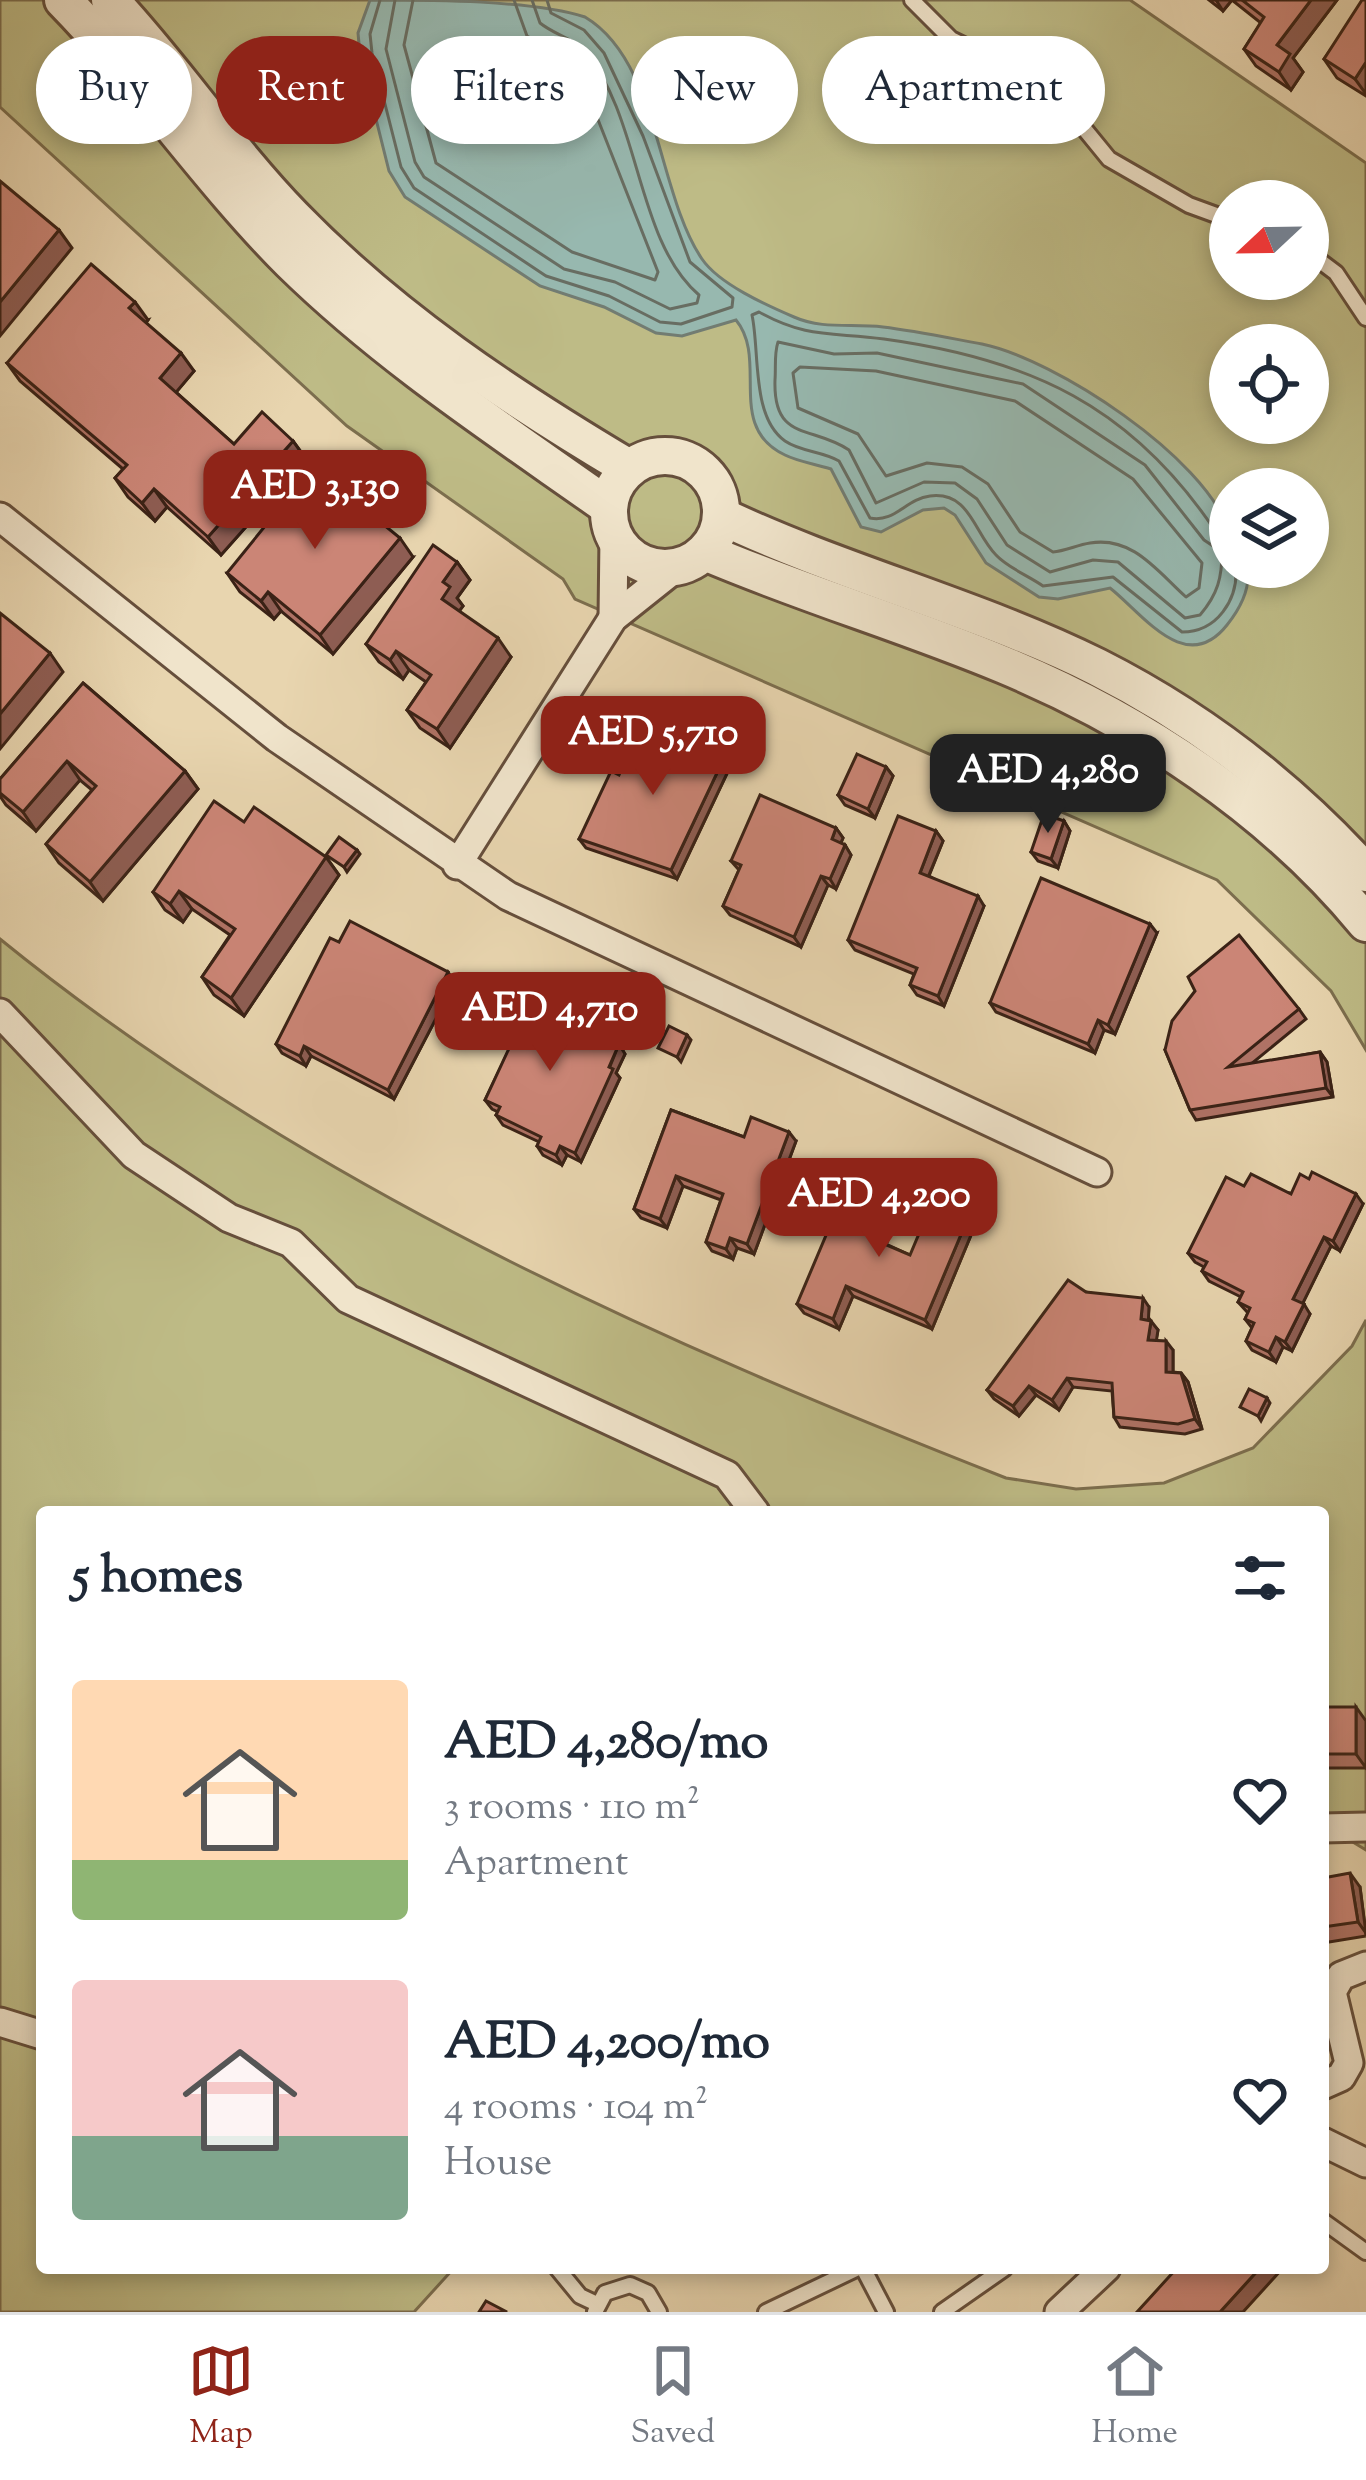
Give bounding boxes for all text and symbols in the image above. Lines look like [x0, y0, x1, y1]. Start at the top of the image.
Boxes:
chip: Buy [36, 36, 192, 144]
chip: Rent [216, 36, 387, 144]
chip: Filters [411, 36, 607, 144]
chip: New [631, 36, 798, 144]
chip: Apartment [822, 36, 1105, 144]
north arrow [1209, 180, 1329, 300]
map controls [1209, 180, 1329, 588]
button: locate [1209, 324, 1329, 444]
pin: AED 3,130 [178, 450, 452, 552]
text: AED 3,130 [230, 461, 400, 517]
button: layers [1209, 468, 1329, 588]
pin: AED 5,710 [516, 696, 790, 798]
text: AED 5,710 [568, 707, 738, 763]
pin: AED 4,280 [911, 734, 1185, 836]
text: AED 4,280 [957, 745, 1139, 801]
pin: AED 4,710 [413, 972, 687, 1074]
text: AED 4,710 [462, 983, 638, 1039]
pin: AED 4,200 [742, 1158, 1016, 1260]
text: AED 4,200 [787, 1169, 971, 1225]
text: 5 homes [72, 1542, 243, 1615]
icon: filters [1227, 1545, 1293, 1611]
text: AED 4,280/mo [444, 1708, 769, 1781]
icon: home [168, 1728, 312, 1872]
icon: heart [1227, 1767, 1293, 1833]
text: 3 rooms · 110 m² [444, 1781, 700, 1837]
text: Apartment [444, 1837, 628, 1893]
text: AED 4,200/mo [444, 2008, 770, 2081]
icon: home [168, 2028, 312, 2172]
icon: heart [1227, 2067, 1293, 2133]
text: 4 rooms · 104 m² [444, 2081, 708, 2137]
text: House [444, 2137, 552, 2193]
tab: Map [188, 2338, 254, 2458]
tab: Saved [630, 2338, 715, 2458]
tab: Home [1091, 2338, 1178, 2458]

